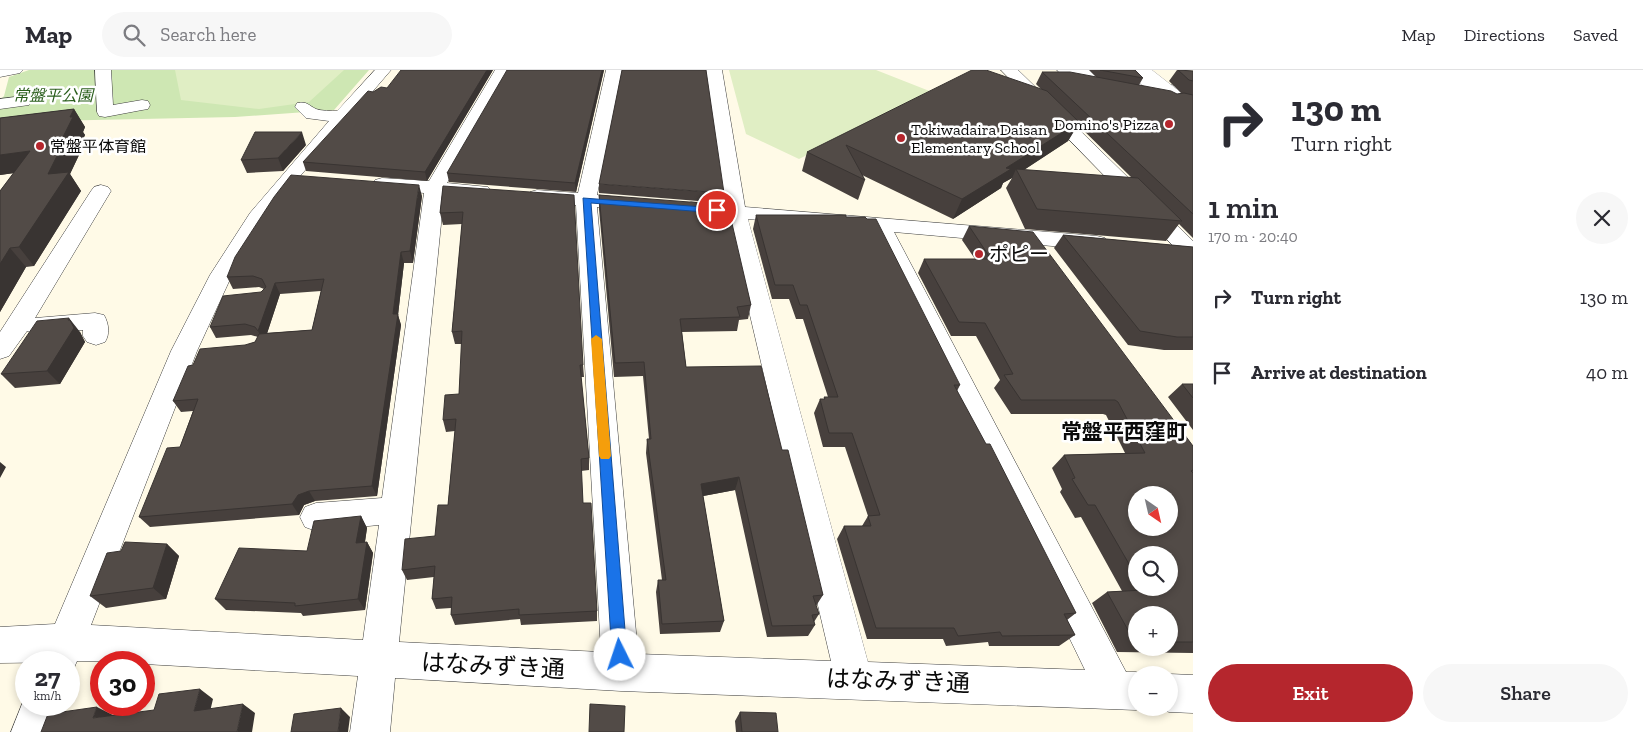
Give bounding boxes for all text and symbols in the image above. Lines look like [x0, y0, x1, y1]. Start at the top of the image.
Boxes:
search box [102, 12, 452, 57]
text: Map [25, 20, 72, 49]
icon: search [120, 21, 148, 49]
text: Search here [160, 23, 257, 46]
text: Map [1401, 24, 1436, 46]
text: Directions [1464, 24, 1545, 46]
text: Saved [1573, 24, 1618, 46]
park label: 常盤平公園 [13, 86, 95, 105]
text: 130 m [1291, 88, 1381, 130]
icon: right [1208, 90, 1273, 155]
place label: Domino's Pizza [1054, 115, 1159, 134]
marker: Domino's Pizza [1163, 118, 1175, 130]
place label: Tokiwadaira Daisan Elementary School [911, 120, 1048, 157]
text: Turn right [1291, 130, 1392, 157]
marker: Tokiwadaira Daisan Elementary School [895, 132, 907, 144]
place label: 常盤平体育館 [50, 137, 146, 156]
marker: 常盤平体育館 [34, 140, 46, 152]
pin [696, 189, 738, 231]
text: 1 min [1208, 190, 1278, 226]
button: close [1576, 192, 1628, 244]
icon: arrive [703, 196, 731, 224]
text: 170 m · 20:40 [1208, 227, 1298, 246]
place label: ポピー [989, 242, 1049, 266]
marker: ポピー [973, 248, 985, 260]
icon: right [1208, 284, 1236, 312]
text: Turn right [1251, 286, 1341, 309]
text: 130 m [1580, 286, 1628, 309]
icon: arrive [1208, 359, 1236, 387]
text: Arrive at destination [1251, 361, 1427, 384]
text: 40 m [1586, 361, 1628, 384]
district label: 常盤平西窪町 [1061, 419, 1187, 444]
north arrow [1128, 486, 1178, 536]
map controls [1128, 486, 1178, 716]
button: search [1128, 546, 1178, 596]
button: + [1128, 606, 1178, 656]
position arrow [593, 628, 645, 680]
street label: はなみずき通 [420, 647, 566, 684]
speed limit sign: 30 [90, 651, 155, 716]
text: 27 [35, 662, 60, 692]
street label: はなみずき通 [826, 663, 970, 698]
button: Exit [1208, 664, 1413, 722]
button: Share [1423, 664, 1628, 722]
button: − [1128, 666, 1178, 716]
text: km/h [34, 689, 61, 703]

